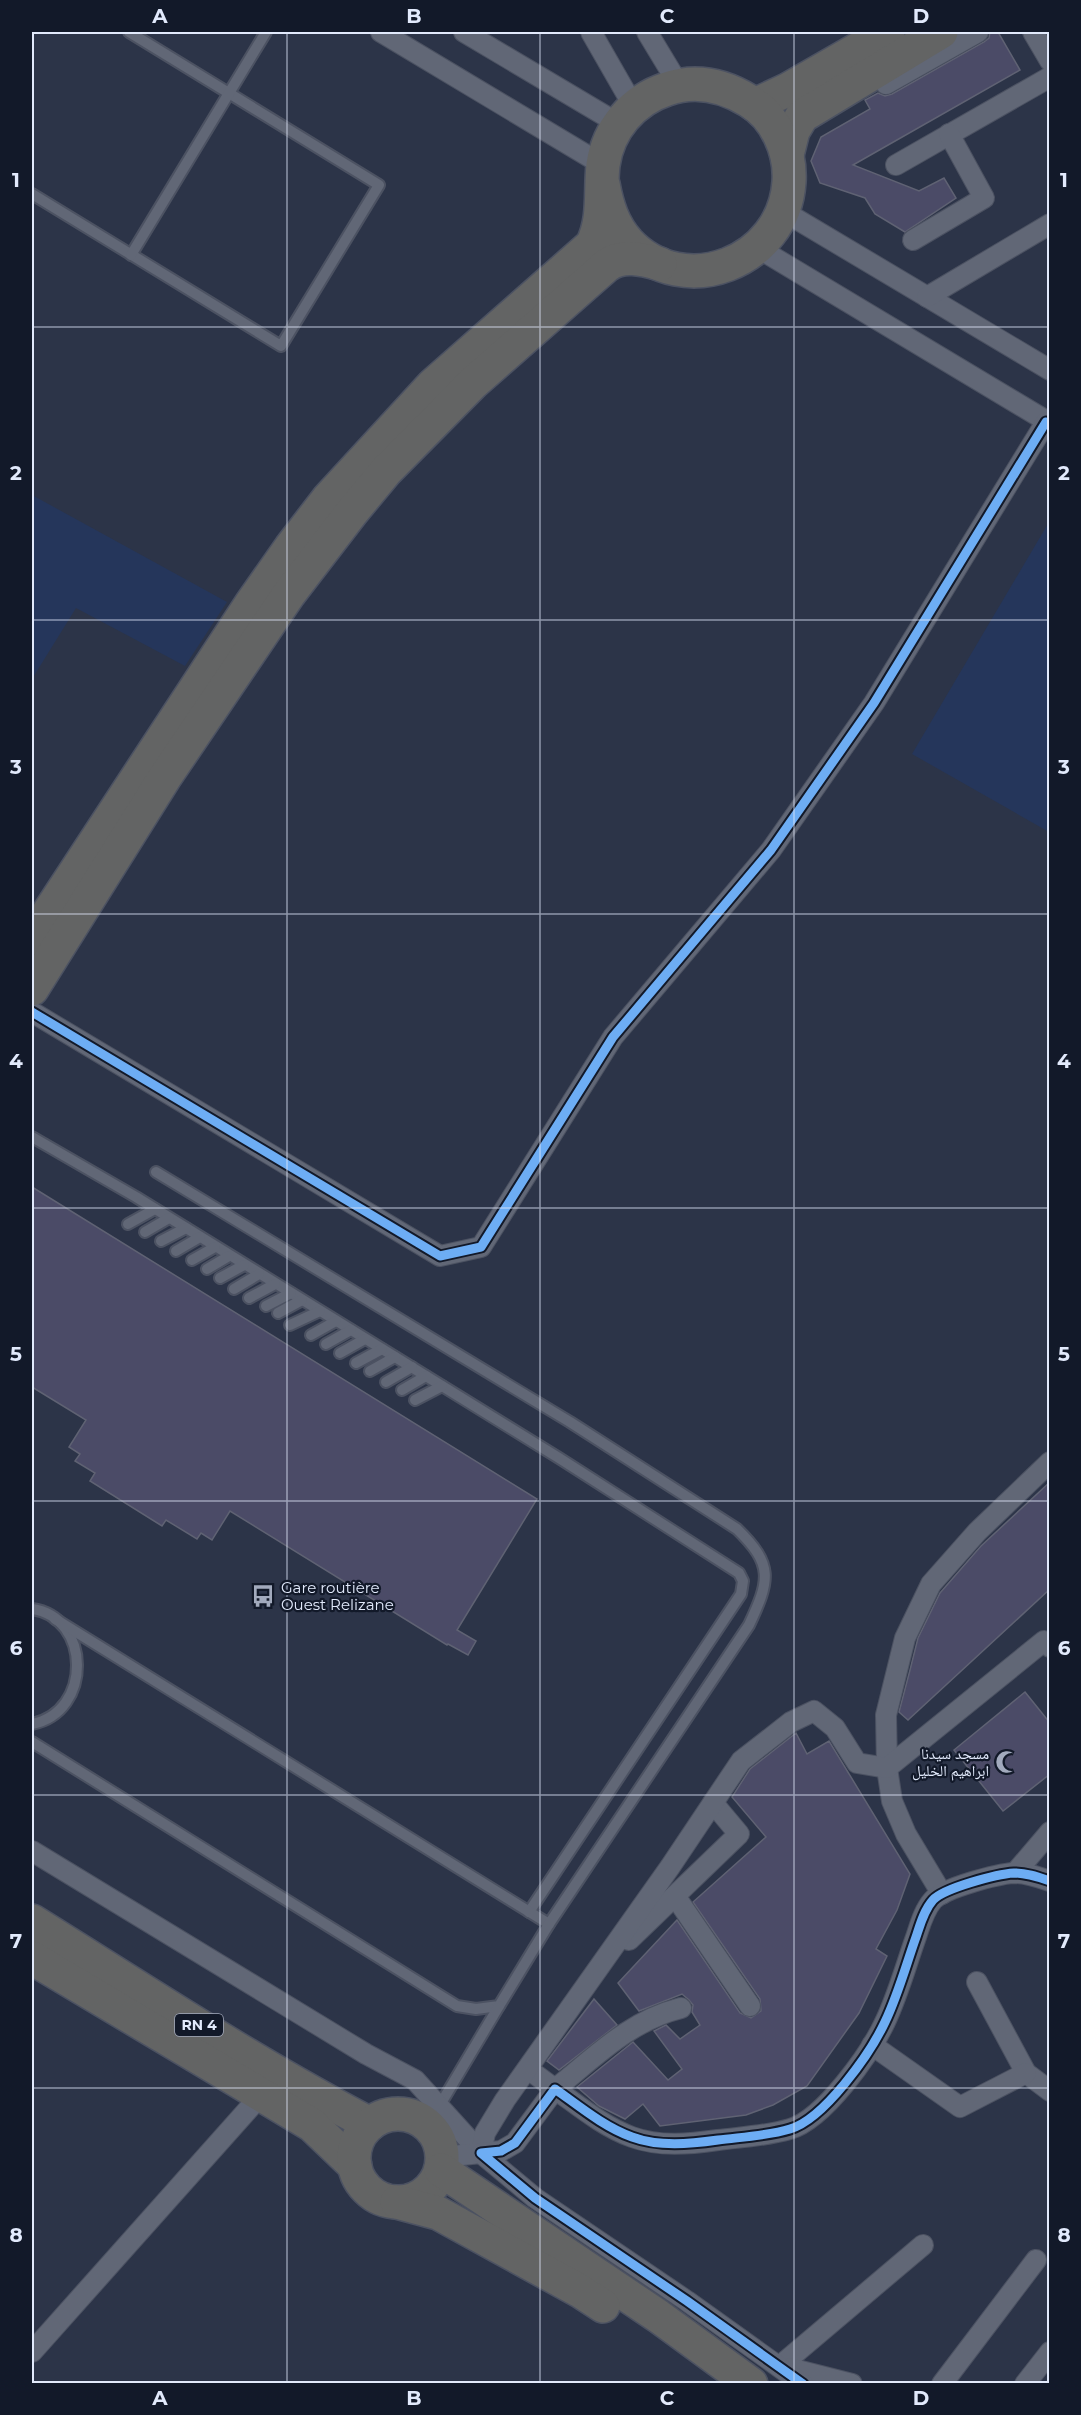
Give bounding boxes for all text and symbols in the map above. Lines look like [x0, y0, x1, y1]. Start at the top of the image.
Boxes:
text: A [151, 4, 168, 28]
text: B [406, 4, 422, 28]
text: C [660, 4, 675, 28]
text: D [913, 4, 929, 28]
text: 1 [12, 168, 20, 192]
text: 1 [1060, 168, 1068, 192]
text: 2 [10, 461, 22, 485]
text: 2 [1058, 461, 1070, 485]
text: 3 [9, 755, 22, 779]
text: 3 [1057, 755, 1070, 779]
text: 4 [9, 1049, 23, 1073]
text: 4 [1057, 1049, 1071, 1073]
text: 5 [10, 1342, 22, 1366]
text: 5 [1058, 1342, 1070, 1366]
place label: Gare routière Ouest Relizane [281, 1578, 394, 1614]
bus stop icon: Gare routière Ouest Relizane [250, 1583, 276, 1609]
text: 6 [10, 1636, 23, 1660]
text: 6 [1058, 1636, 1071, 1660]
place label: مسجد سيدنا ابراهيم الخليل [912, 1744, 989, 1781]
mosque icon: مسجد سيدنا ابراهيم الخليل [994, 1749, 1020, 1775]
text: 7 [10, 1929, 22, 1953]
text: 7 [1058, 1929, 1070, 1953]
road number: RN 4 [175, 2014, 223, 2036]
text: 8 [9, 2223, 23, 2247]
text: 8 [1057, 2223, 1071, 2247]
text: A [151, 2386, 168, 2410]
text: B [406, 2386, 422, 2410]
text: C [660, 2386, 675, 2410]
text: D [913, 2386, 929, 2410]

